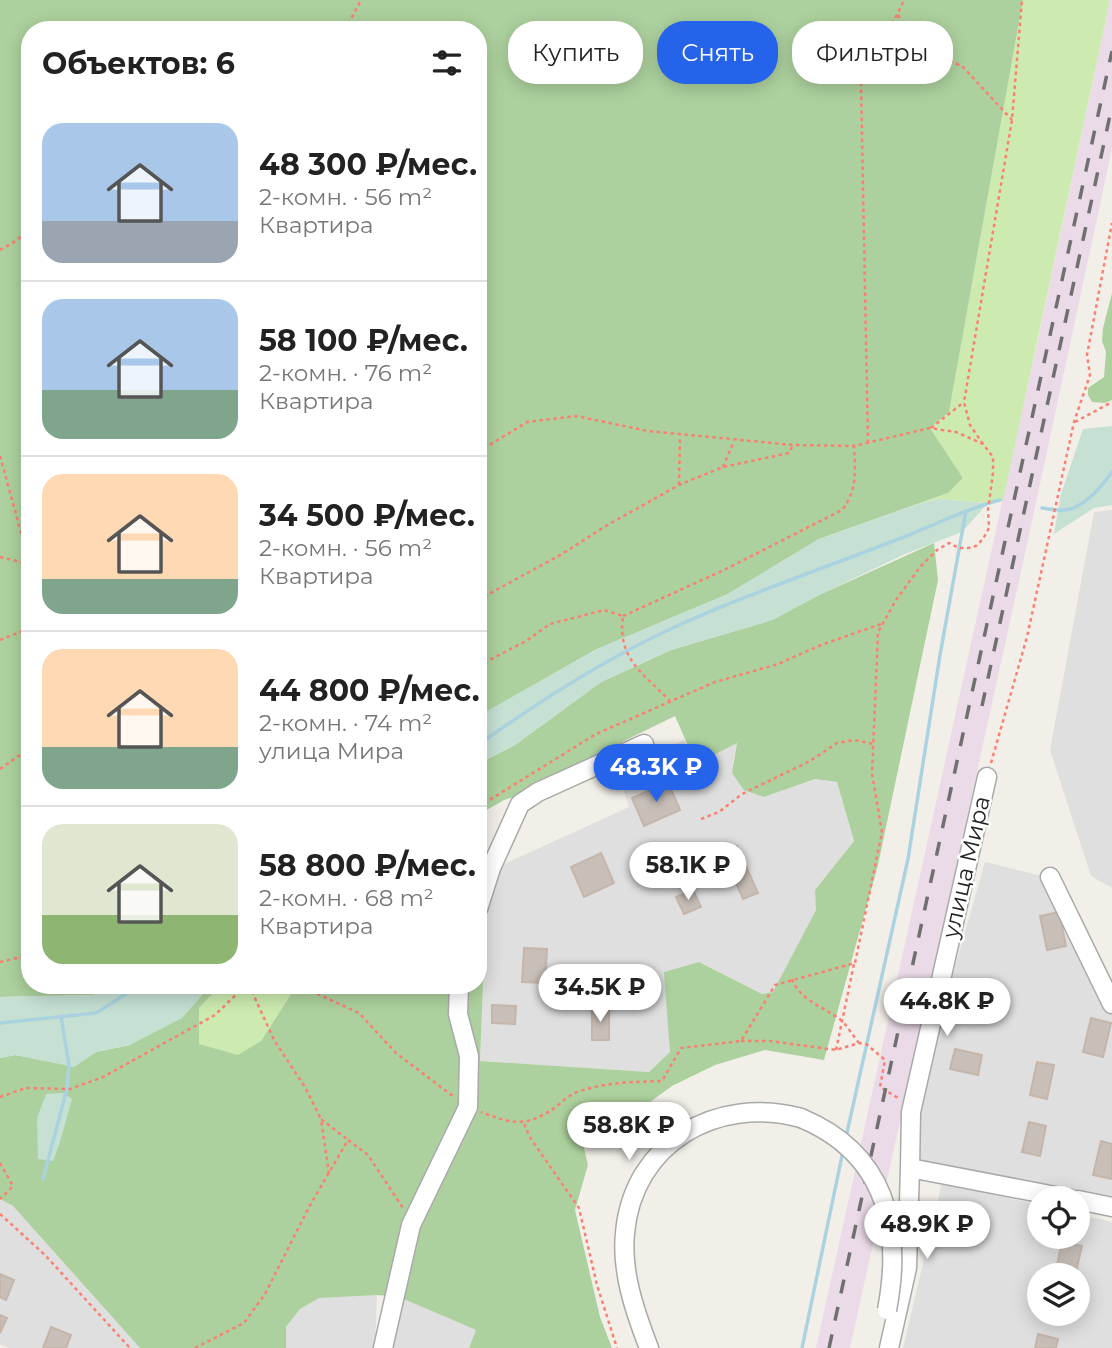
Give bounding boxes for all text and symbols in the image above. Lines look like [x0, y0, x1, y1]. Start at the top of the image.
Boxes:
chip: Купить [508, 21, 643, 84]
chip: Снять [657, 21, 778, 84]
chip: Фильтры [792, 21, 953, 84]
icon: filters [428, 44, 466, 82]
text: Объектов: 6 [42, 45, 235, 82]
text: 48 300 ₽/мес. [259, 146, 477, 183]
icon: home [98, 151, 182, 235]
text: 2-комн. · 56 m² [259, 183, 432, 211]
text: Квартира [259, 211, 373, 239]
text: 58 100 ₽/мес. [259, 322, 468, 359]
icon: home [98, 327, 182, 411]
text: 2-комн. · 76 m² [259, 359, 432, 387]
text: Квартира [259, 387, 373, 415]
text: 34 500 ₽/мес. [259, 497, 475, 534]
icon: home [98, 502, 182, 586]
text: 2-комн. · 56 m² [259, 534, 432, 562]
text: Квартира [259, 562, 373, 590]
text: 44 800 ₽/мес. [259, 672, 480, 709]
icon: home [98, 677, 182, 761]
text: 2-комн. · 74 m² [259, 709, 432, 737]
text: улица Мира [259, 737, 404, 765]
pin: 48.3K ₽ [591, 744, 721, 804]
text: 48.3K ₽ [610, 753, 702, 781]
street label: улица Мира [936, 793, 996, 942]
pin: 58.1K ₽ [623, 842, 753, 902]
text: 58 800 ₽/мес. [259, 847, 476, 884]
text: 58.1K ₽ [645, 851, 731, 879]
icon: home [98, 852, 182, 936]
text: 2-комн. · 68 m² [259, 884, 434, 912]
text: Квартира [259, 912, 373, 940]
pin: 34.5K ₽ [535, 964, 665, 1024]
text: 34.5K ₽ [554, 973, 646, 1001]
pin: 44.8K ₽ [882, 978, 1012, 1038]
text: 44.8K ₽ [900, 987, 994, 1015]
pin: 58.8K ₽ [564, 1102, 694, 1162]
text: 58.8K ₽ [583, 1111, 675, 1139]
map controls [1027, 1186, 1090, 1326]
button: locate [1027, 1186, 1090, 1249]
pin: 48.9K ₽ [862, 1202, 992, 1261]
text: 48.9K ₽ [880, 1210, 974, 1238]
button: layers [1027, 1263, 1090, 1326]

